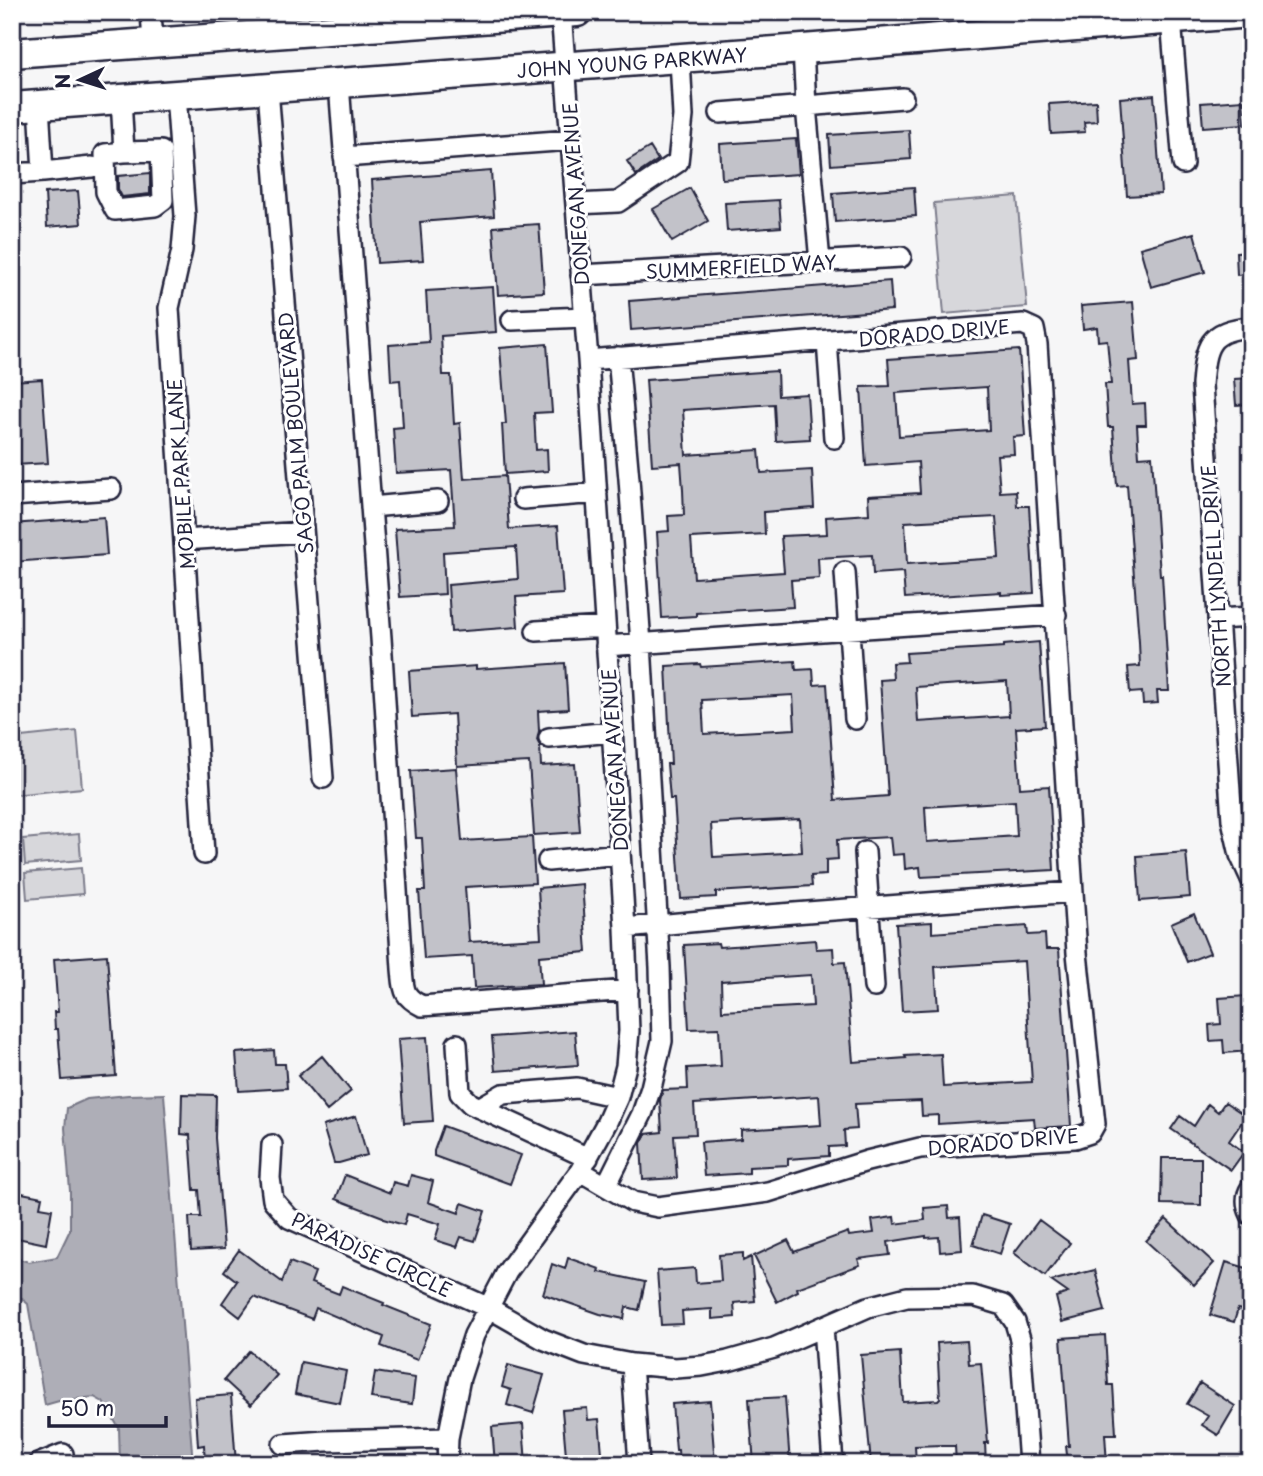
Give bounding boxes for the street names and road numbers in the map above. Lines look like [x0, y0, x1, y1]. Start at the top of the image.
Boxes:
street label: JOHN YOUNG PARKWAY [516, 40, 748, 84]
street label: DONEGAN AVENUE [555, 102, 595, 286]
street label: SUMMERFIELD WAY [645, 247, 837, 285]
street label: SAGO PALM BOULEVARD [270, 311, 320, 555]
street label: DORADO DRIVE [857, 311, 1011, 353]
street label: MOBILE PARK LANE [159, 378, 201, 570]
street label: NORTH LYNDELL DRIVE [1193, 464, 1237, 688]
street label: DONEGAN AVENUE [594, 668, 634, 852]
street label: DORADO DRIVE [926, 1120, 1080, 1162]
street label: PARADISE CIRCLE [287, 1204, 457, 1304]

